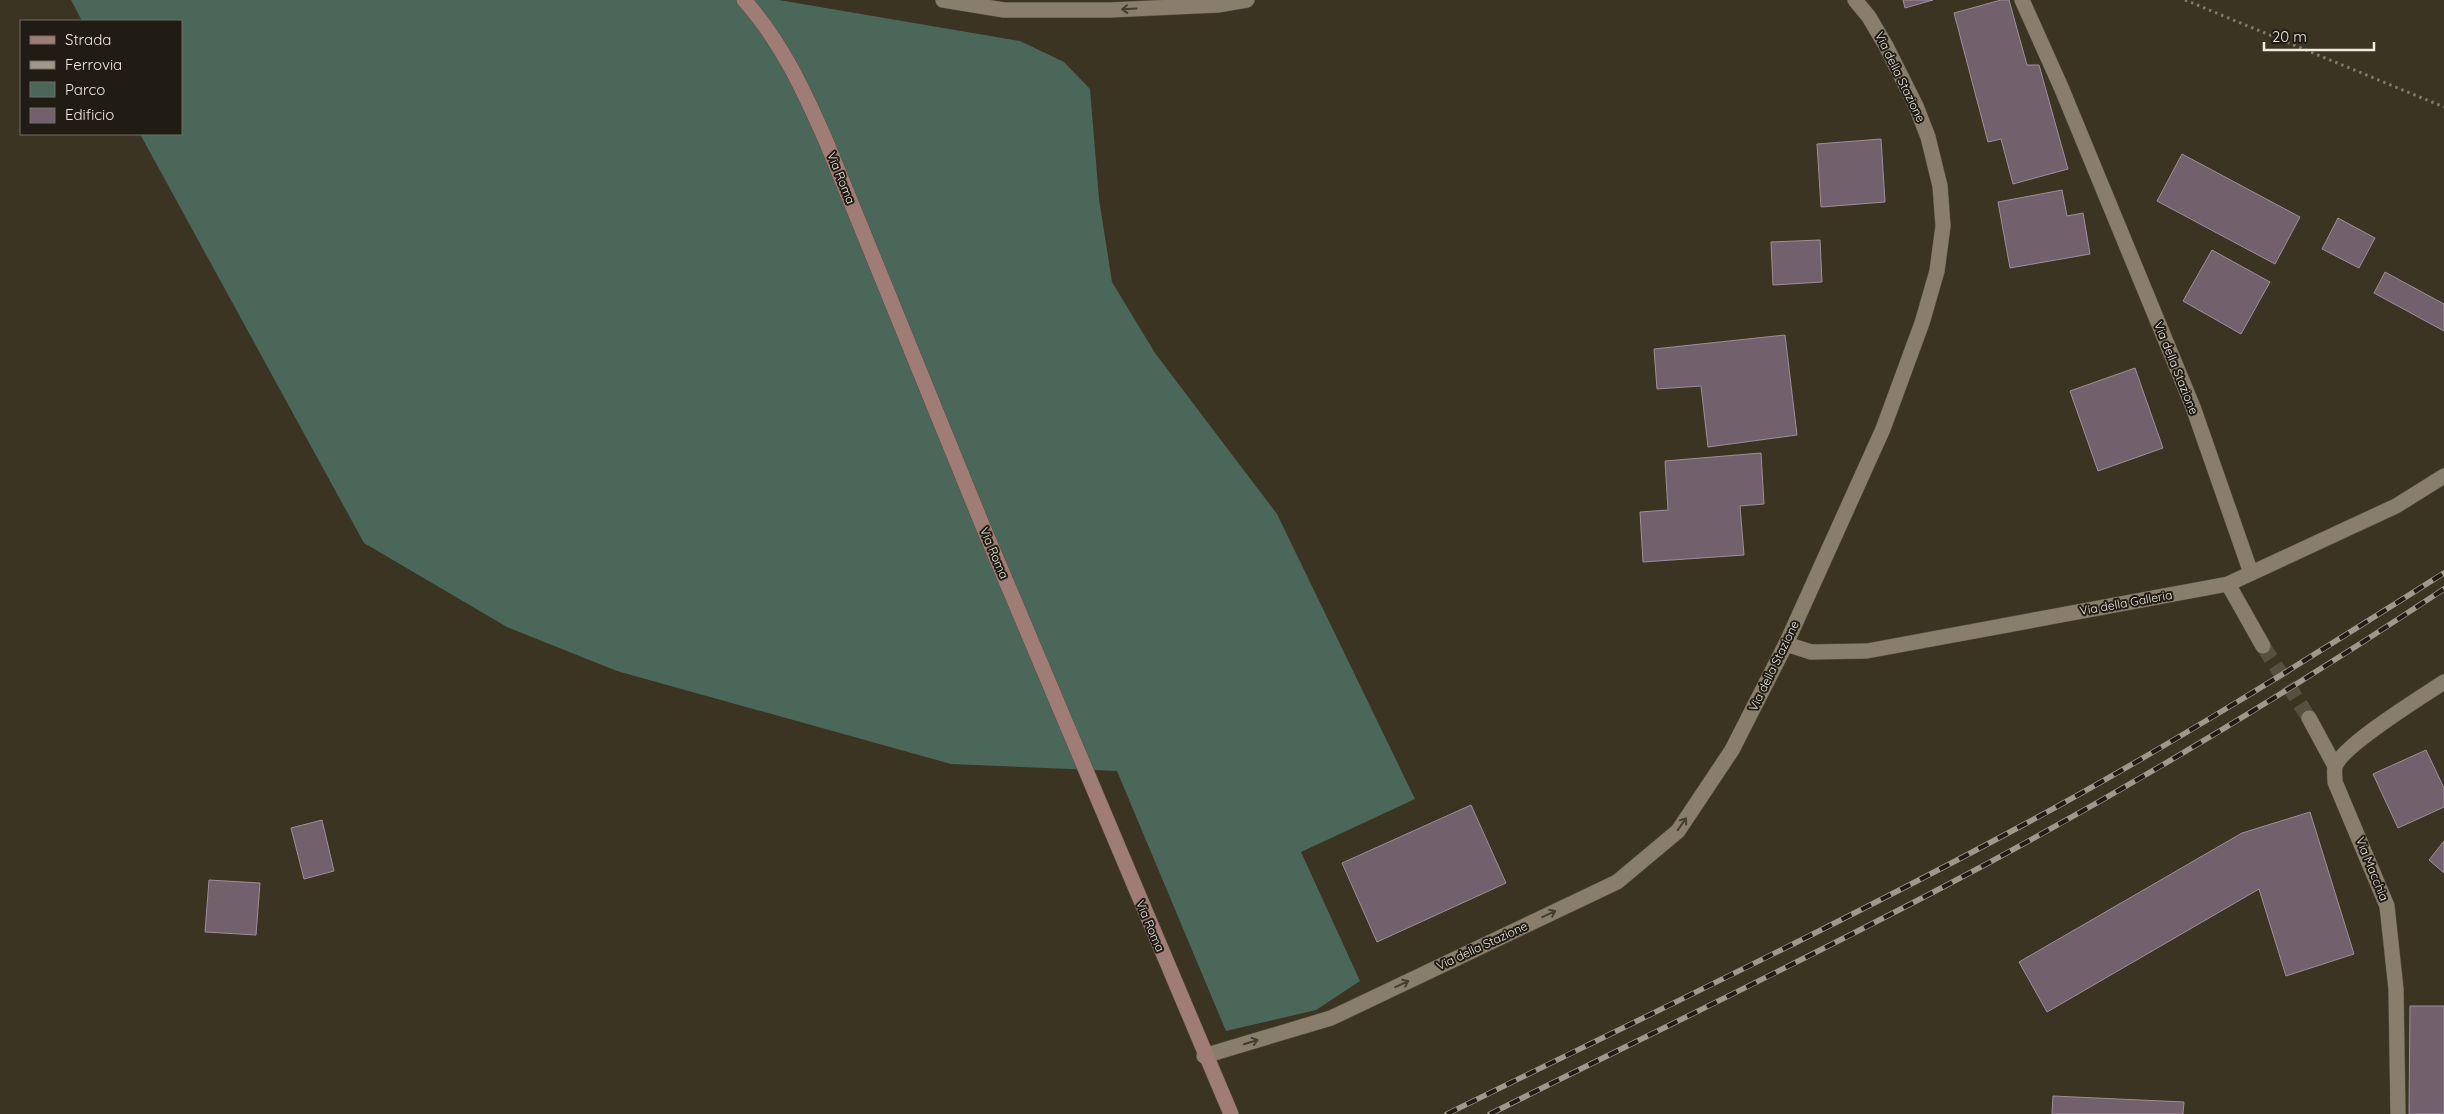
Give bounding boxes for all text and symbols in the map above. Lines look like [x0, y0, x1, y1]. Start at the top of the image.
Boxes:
one-way arrow [1121, 5, 1137, 14]
legend [20, 20, 182, 135]
scale bar [2264, 20, 2374, 52]
text: 20 m [2272, 27, 2307, 46]
street label: Via della Stazione [1872, 29, 1929, 125]
text: Strada [65, 30, 111, 49]
text: Ferrovia [65, 55, 122, 74]
text: Parco [65, 80, 105, 99]
text: Edificio [65, 105, 114, 124]
street label: Via Roma [824, 150, 859, 206]
street label: Via della Stazione [2151, 319, 2202, 417]
street label: Via Roma [977, 525, 1012, 581]
street label: Via della Galleria [2079, 587, 2173, 618]
street label: Via della Stazione [1745, 618, 1802, 713]
one-way arrow [1677, 818, 1687, 832]
street label: Via Macchia [2353, 835, 2392, 903]
street label: Via Roma [1133, 898, 1168, 954]
one-way arrow [1541, 909, 1556, 919]
street label: Via della Stazione [1434, 918, 1530, 973]
one-way arrow [1394, 979, 1409, 988]
one-way arrow [1243, 1036, 1259, 1046]

